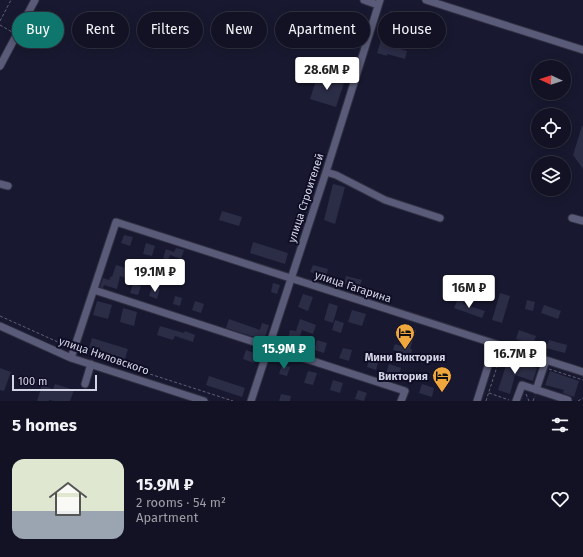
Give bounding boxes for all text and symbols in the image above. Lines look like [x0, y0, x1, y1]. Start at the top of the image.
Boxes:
chip: Buy [12, 12, 64, 48]
chip: Rent [72, 12, 129, 48]
chip: Filters [137, 12, 203, 48]
chip: New [211, 12, 267, 48]
chip: Apartment [275, 12, 370, 48]
chip: House [378, 12, 446, 48]
pin: 28.6M ₽ [290, 57, 364, 91]
north arrow [531, 60, 571, 100]
map controls [531, 60, 571, 196]
text: 28.6M ₽ [304, 62, 350, 77]
button: locate [531, 108, 571, 148]
street label: улица Строителей [285, 152, 327, 244]
button: layers [531, 156, 571, 196]
pin: 19.1M ₽ [118, 259, 192, 293]
text: 19.1M ₽ [134, 264, 176, 279]
street label: улица Гагарина [313, 268, 393, 306]
pin: 16M ₽ [441, 275, 497, 309]
text: 16M ₽ [452, 280, 486, 295]
hotel icon: Мини Виктория [394, 322, 416, 350]
street label: улица Ниловского [57, 334, 151, 378]
pin: 15.9M ₽ [247, 336, 321, 370]
text: 15.9M ₽ [262, 341, 306, 356]
pin: 16.7M ₽ [478, 341, 552, 375]
text: 16.7M ₽ [493, 346, 537, 361]
place label: Мини Виктория [365, 351, 445, 364]
hotel icon: Виктория [431, 365, 453, 393]
place label: Виктория [378, 370, 428, 383]
scale bar [12, 373, 97, 392]
text: 100 m [18, 375, 47, 388]
icon: filters [549, 414, 571, 436]
text: 5 homes [12, 415, 77, 436]
text: 15.9M ₽ [136, 474, 194, 495]
icon: home [44, 475, 92, 523]
icon: heart [549, 488, 571, 510]
text: 2 rooms · 54 m² [136, 495, 226, 510]
text: Apartment [136, 510, 198, 525]

